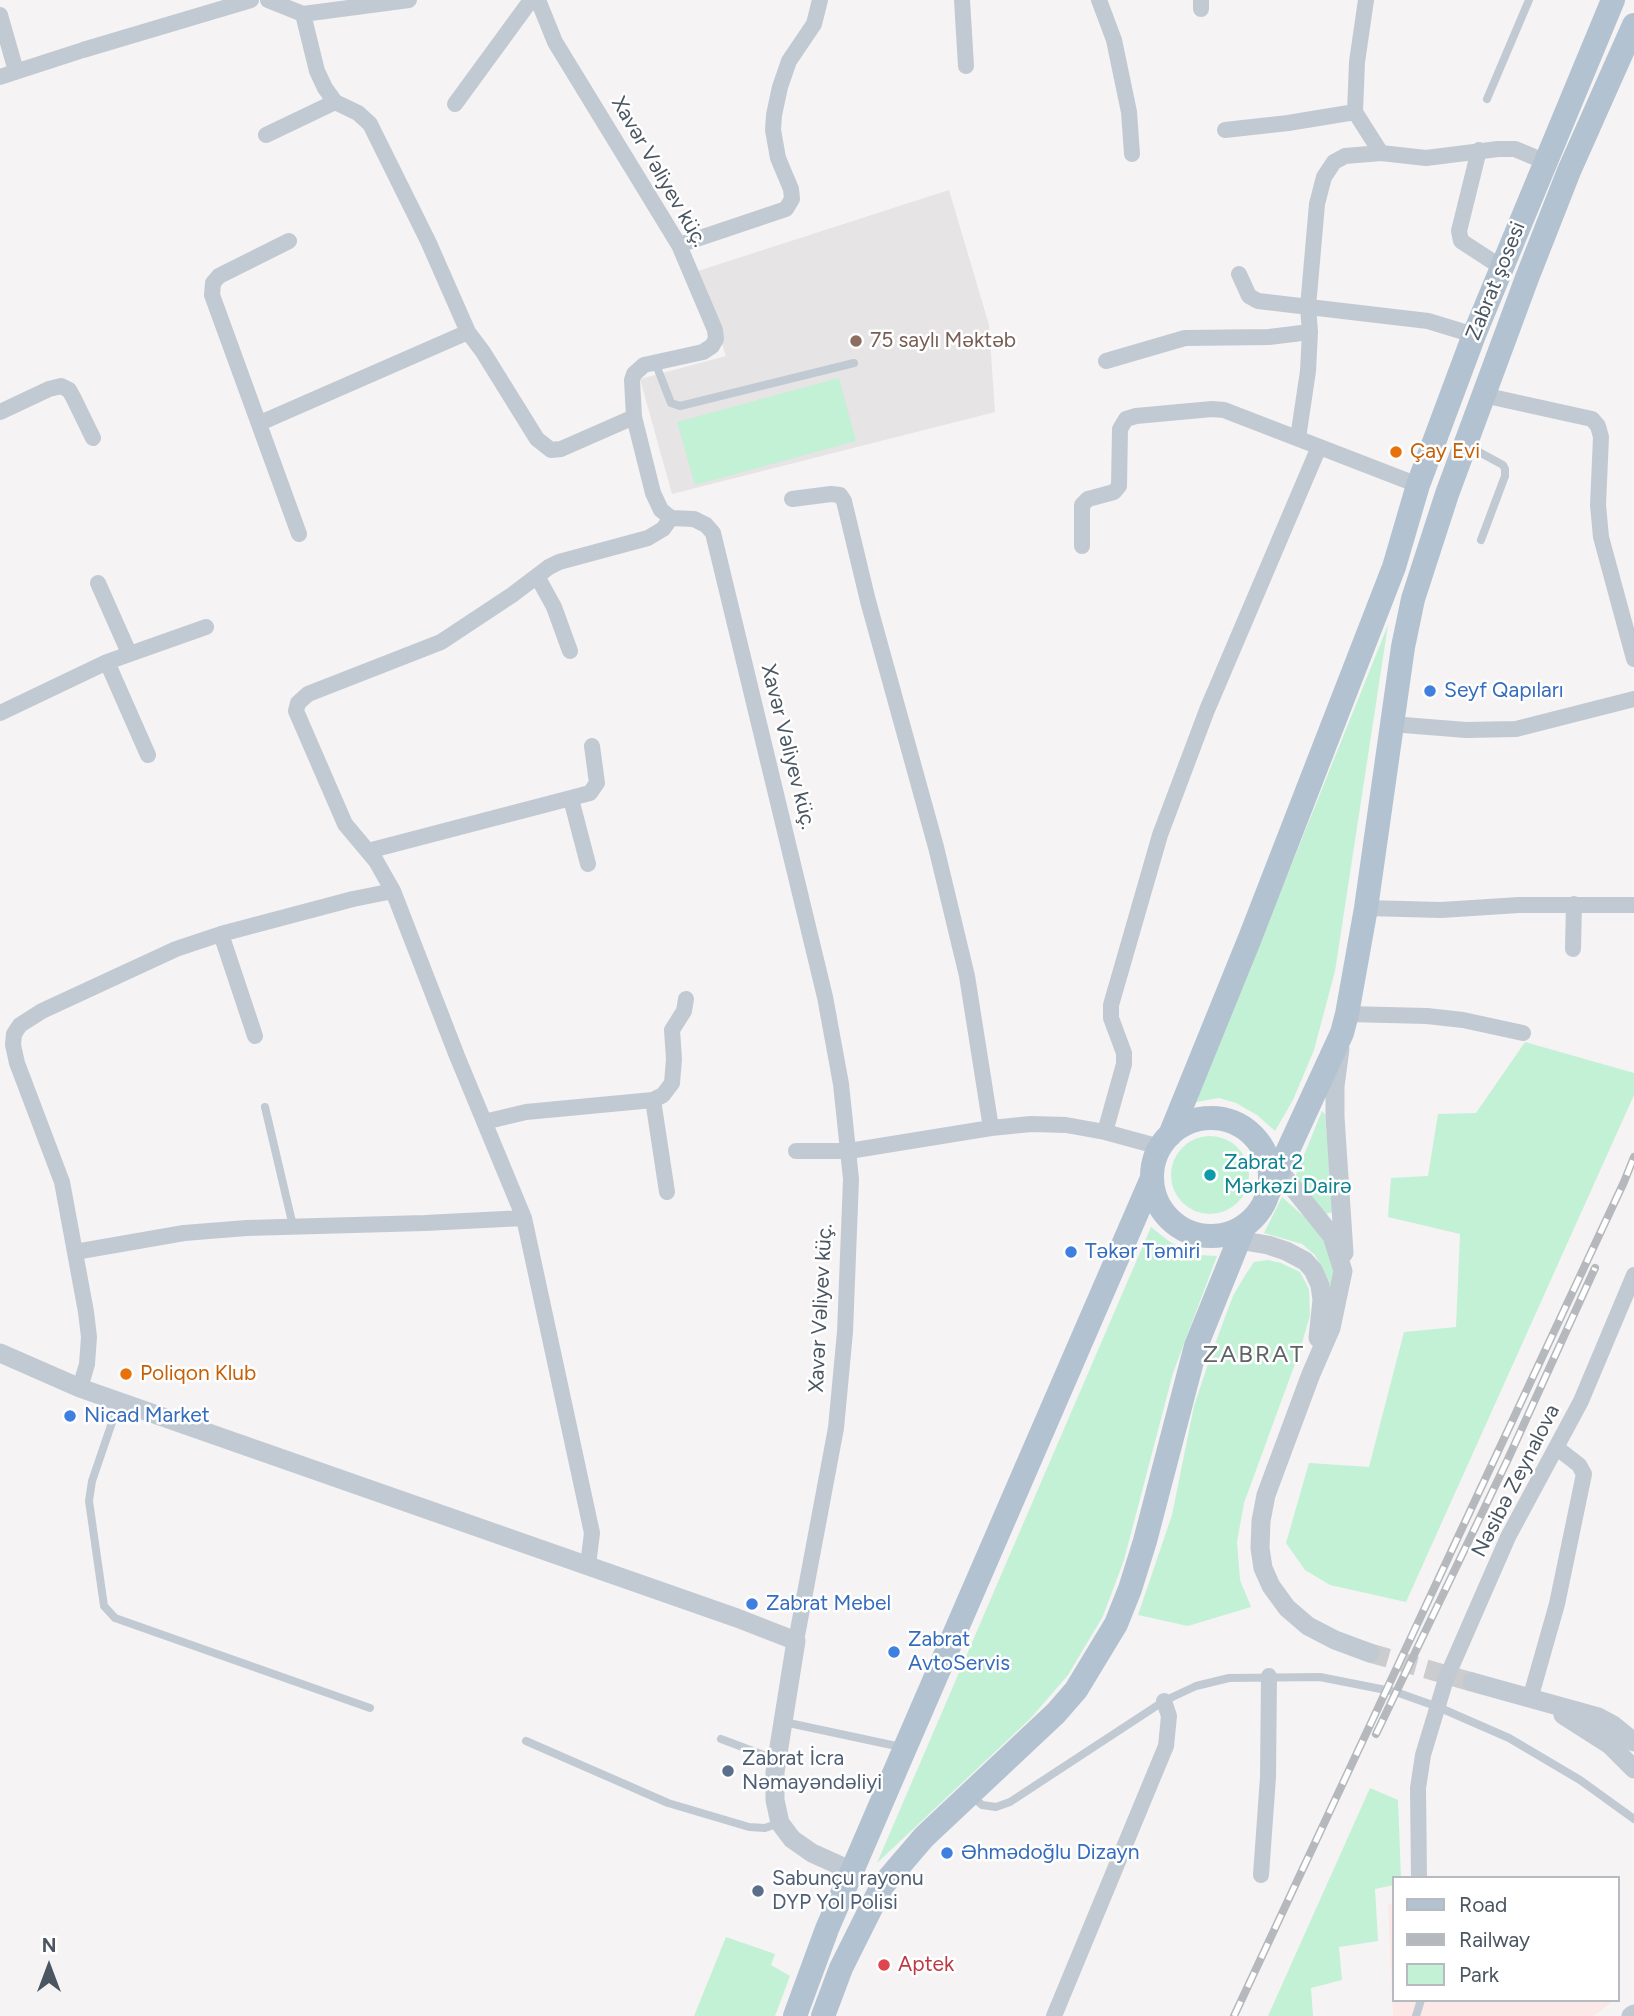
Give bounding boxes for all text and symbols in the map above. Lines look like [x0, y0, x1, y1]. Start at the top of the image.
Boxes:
street label: Xavər Vəliyev küç. [606, 92, 712, 252]
street label: Zabrat şosesi [1461, 218, 1531, 344]
place label: 75 saylı Məktəb [870, 328, 1016, 354]
marker: 75 saylı Məktəb [848, 333, 864, 349]
place label: Çay Evi [1410, 439, 1480, 465]
marker: Çay Evi [1388, 444, 1404, 460]
street label: Xavər Vəliyev küç. [755, 662, 821, 832]
place label: Seyf Qapıları [1444, 678, 1564, 704]
marker: Seyf Qapıları [1422, 683, 1438, 699]
place label: Zabrat 2 Mərkəzi Dairə [1224, 1150, 1352, 1200]
marker: Zabrat 2 Mərkəzi Dairə [1202, 1167, 1218, 1183]
street label: Xavər Vəliyev küç. [804, 1223, 838, 1393]
place label: Təkər Təmiri [1085, 1239, 1200, 1265]
marker: Təkər Təmiri [1063, 1244, 1079, 1260]
district label: ZABRAT [1203, 1341, 1305, 1369]
place label: Poliqon Klub [140, 1361, 256, 1387]
marker: Poliqon Klub [118, 1366, 134, 1382]
street label: Nəsibə Zeynalova [1467, 1401, 1565, 1561]
place label: Nicad Market [84, 1403, 210, 1429]
marker: Nicad Market [62, 1408, 78, 1424]
place label: Zabrat Mebel [766, 1591, 891, 1617]
marker: Zabrat Mebel [744, 1596, 760, 1612]
place label: Zabrat AvtoServis [908, 1627, 1010, 1677]
marker: Zabrat AvtoServis [886, 1644, 902, 1660]
place label: Zabrat İcra Nəmayəndəliyi [742, 1746, 882, 1796]
marker: Zabrat İcra Nəmayəndəliyi [720, 1763, 736, 1779]
place label: Əhmədoğlu Dizayn [961, 1840, 1139, 1866]
marker: Əhmədoğlu Dizayn [939, 1845, 955, 1861]
place label: Sabunçu rayonu DYP Yol Polisi [772, 1866, 924, 1916]
legend [1392, 1876, 1620, 2002]
marker: Sabunçu rayonu DYP Yol Polisi [750, 1883, 766, 1899]
text: Road [1459, 1892, 1507, 1917]
text: Railway [1459, 1927, 1530, 1952]
north arrow [14, 1932, 84, 2002]
text: N [42, 1934, 56, 1957]
place label: Aptek [898, 1952, 954, 1978]
marker: Aptek [876, 1957, 892, 1973]
text: Park [1459, 1962, 1499, 1987]

